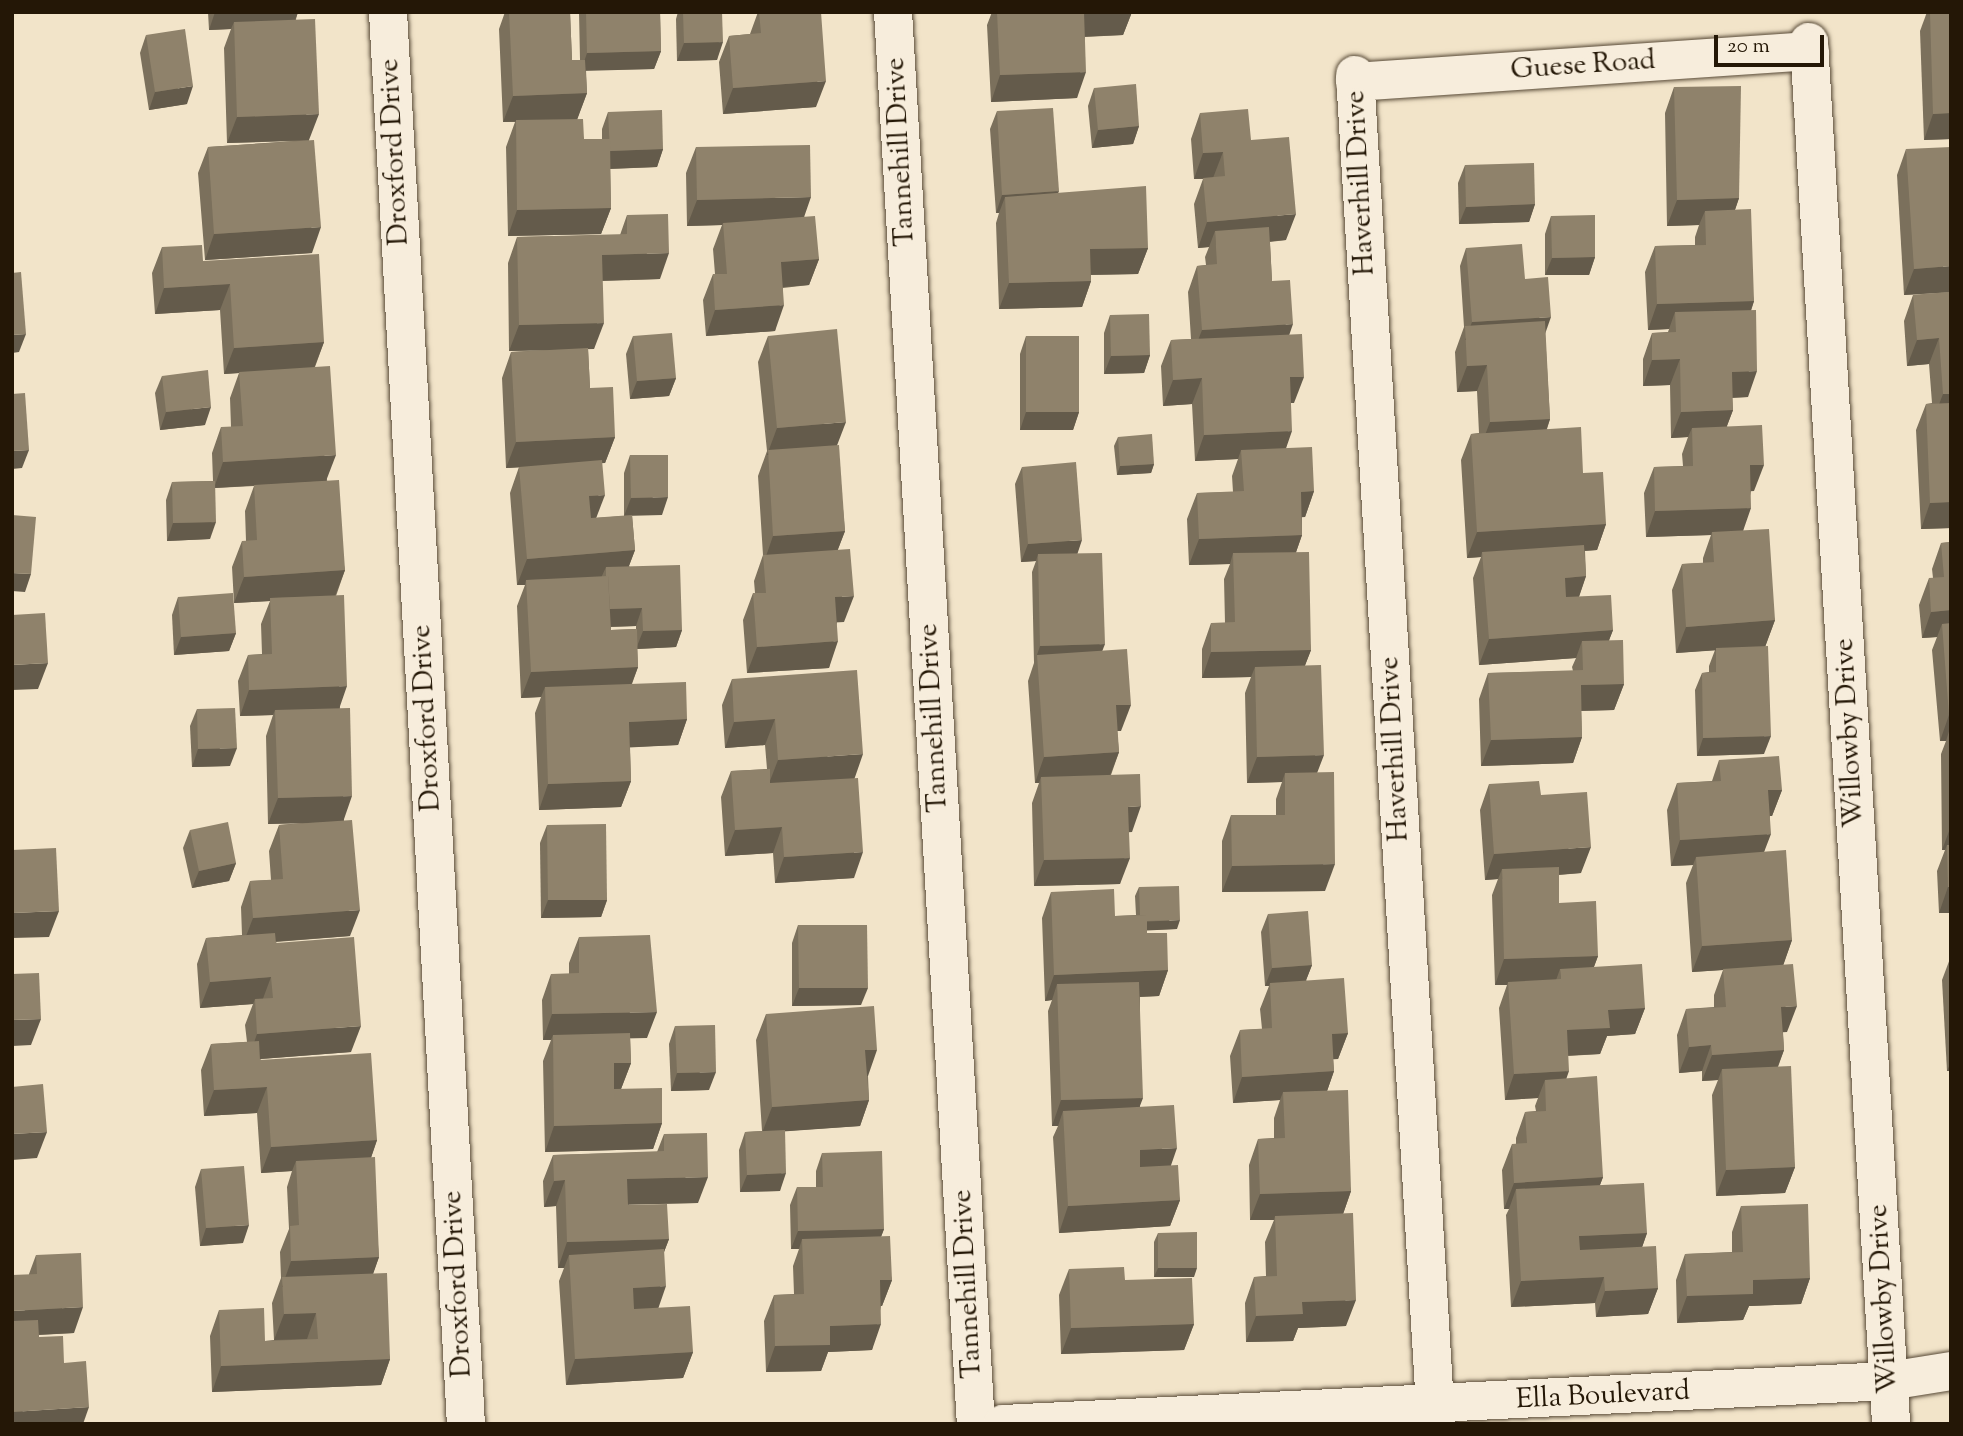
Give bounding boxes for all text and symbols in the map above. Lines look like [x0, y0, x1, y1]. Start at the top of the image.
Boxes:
scale bar [1718, 21, 1828, 65]
text: 20 m [1727, 32, 1770, 62]
street label: Guese Road [1509, 44, 1657, 88]
street label: Tannehill Drive [879, 57, 923, 247]
street label: Droxford Drive [373, 58, 417, 246]
street label: Haverhill Drive [1339, 90, 1383, 276]
street label: Tannehill Drive [912, 623, 956, 813]
street label: Droxford Drive [405, 624, 449, 812]
street label: Willowby Drive [1828, 637, 1872, 829]
street label: Haverhill Drive [1373, 656, 1417, 842]
street label: Tannehill Drive [946, 1189, 990, 1379]
street label: Droxford Drive [436, 1190, 480, 1378]
street label: Willowby Drive [1862, 1203, 1906, 1395]
street label: Ella Boulevard [1515, 1375, 1691, 1417]

